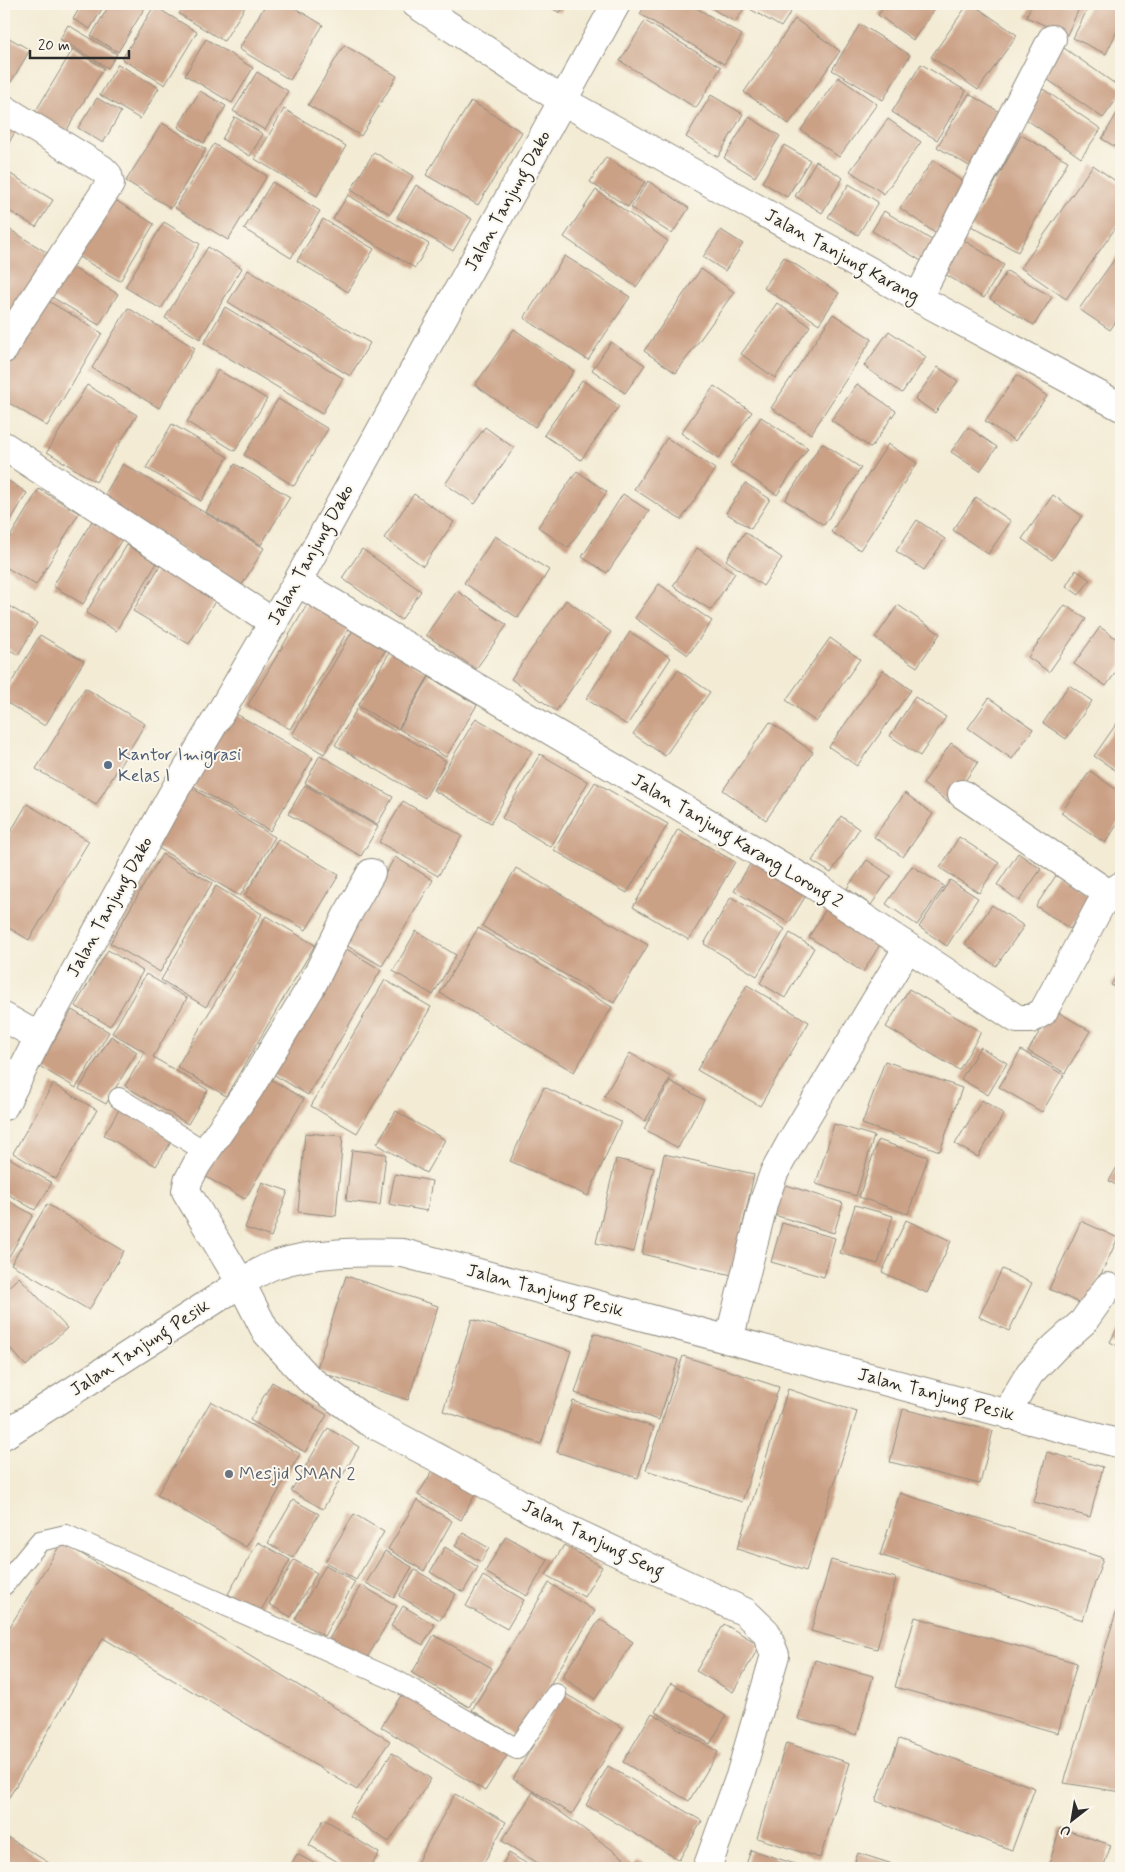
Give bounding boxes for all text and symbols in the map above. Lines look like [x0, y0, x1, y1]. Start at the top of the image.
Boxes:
scale bar [30, 28, 129, 60]
text: 20 m [38, 36, 70, 56]
street label: Jalan Tanjung Dako [459, 126, 558, 277]
street label: Jalan Tanjung Karang [759, 203, 924, 310]
street label: Jalan Tanjung Dako [262, 480, 361, 631]
place label: Kantor Imigrasi Kelas I [118, 743, 241, 788]
marker: Kantor Imigrasi Kelas I [102, 759, 114, 771]
street label: Jalan Tanjung Karang Lorong 2 [626, 768, 847, 916]
street label: Jalan Tanjung Dako [61, 832, 160, 983]
street label: Jalan Tanjung Pesik [463, 1258, 626, 1325]
street label: Jalan Tanjung Pesik [66, 1294, 215, 1404]
street label: Jalan Tanjung Pesik [854, 1362, 1017, 1429]
place label: Mesjid SMAN 2 [239, 1462, 356, 1486]
marker: Mesjid SMAN 2 [223, 1468, 235, 1480]
street label: Jalan Tanjung Seng [517, 1494, 668, 1586]
north arrow [1048, 1794, 1098, 1844]
text: U [1057, 1820, 1074, 1840]

